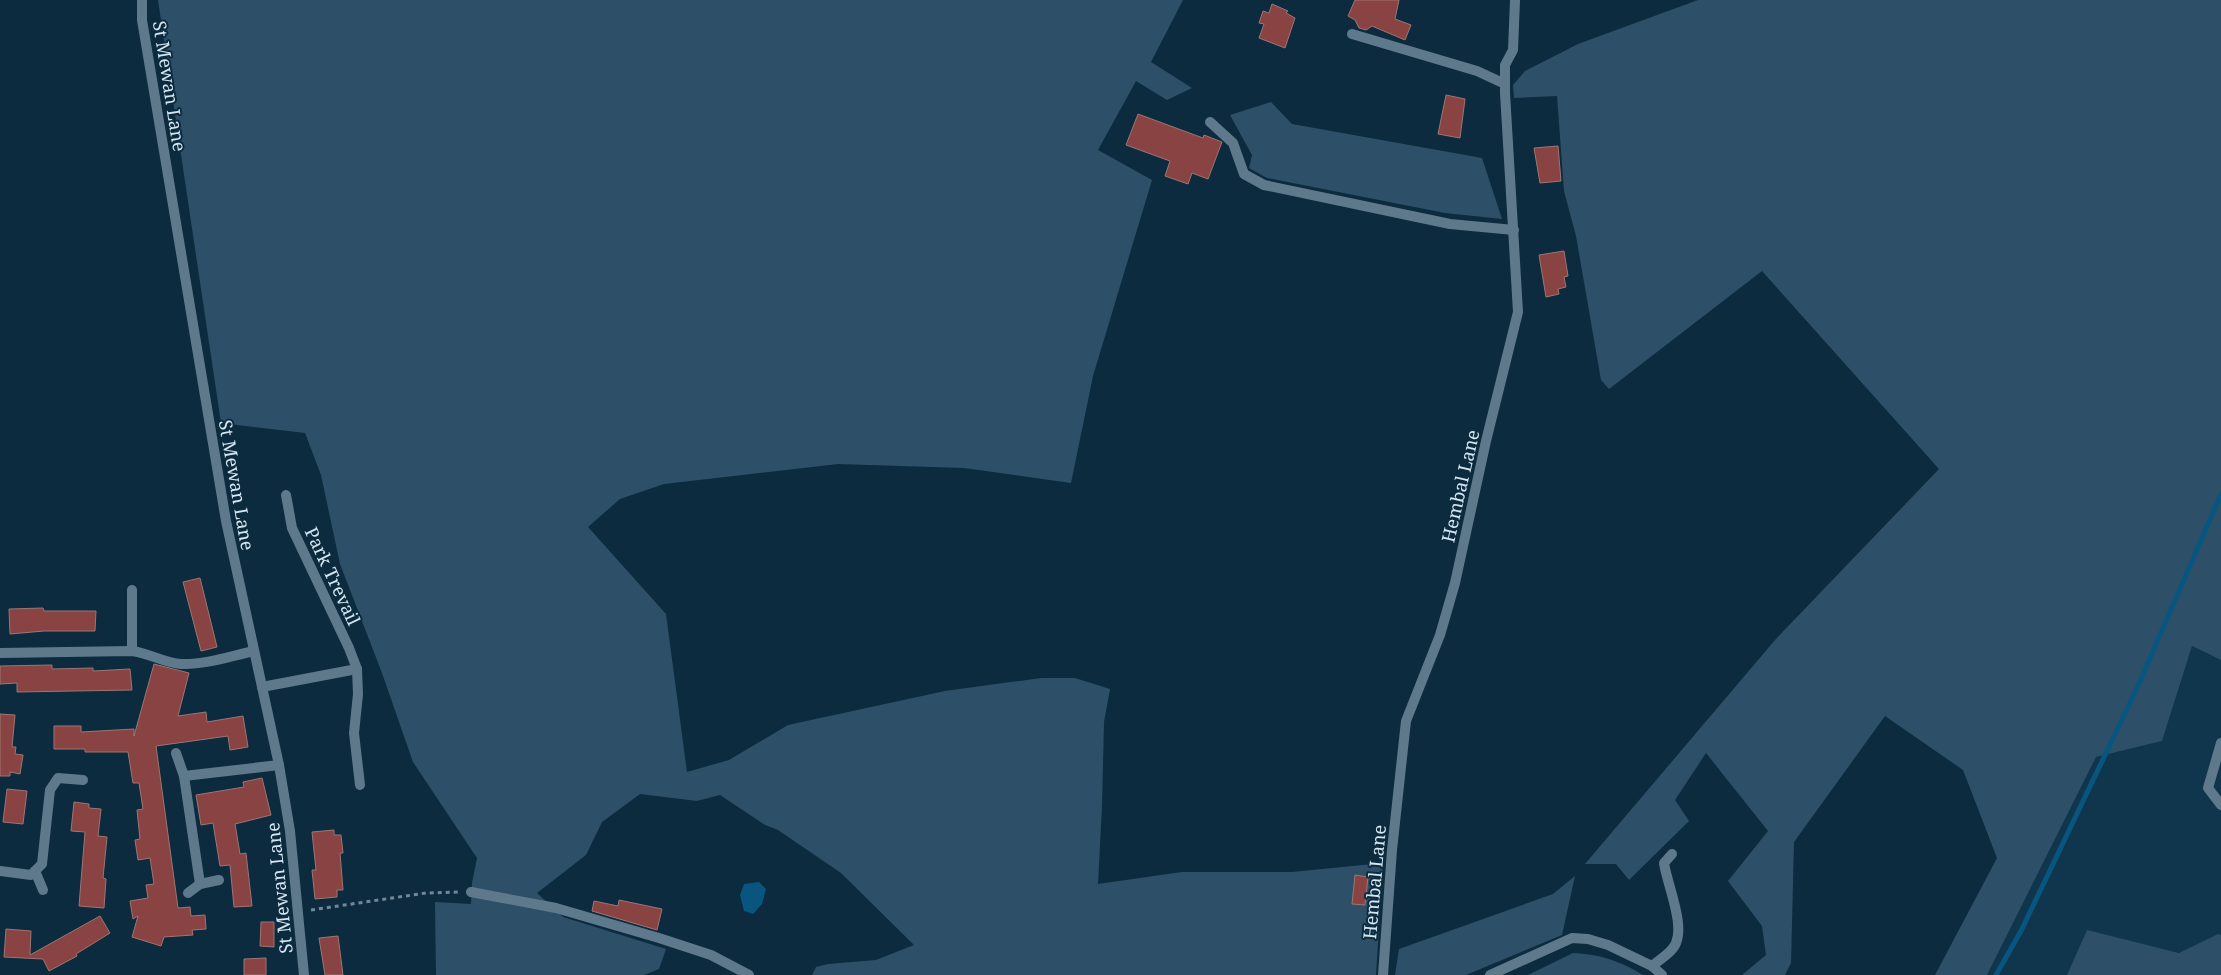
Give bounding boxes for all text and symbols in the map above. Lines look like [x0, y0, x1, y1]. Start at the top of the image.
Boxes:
street label: St Mewan Lane [148, 19, 192, 153]
street label: St Mewan Lane [214, 418, 260, 552]
street label: Hembal Lane [1435, 427, 1485, 545]
street label: Park Trevail [300, 523, 366, 629]
street label: St Mewan Lane [260, 821, 298, 955]
street label: Hembal Lane [1357, 824, 1391, 940]

